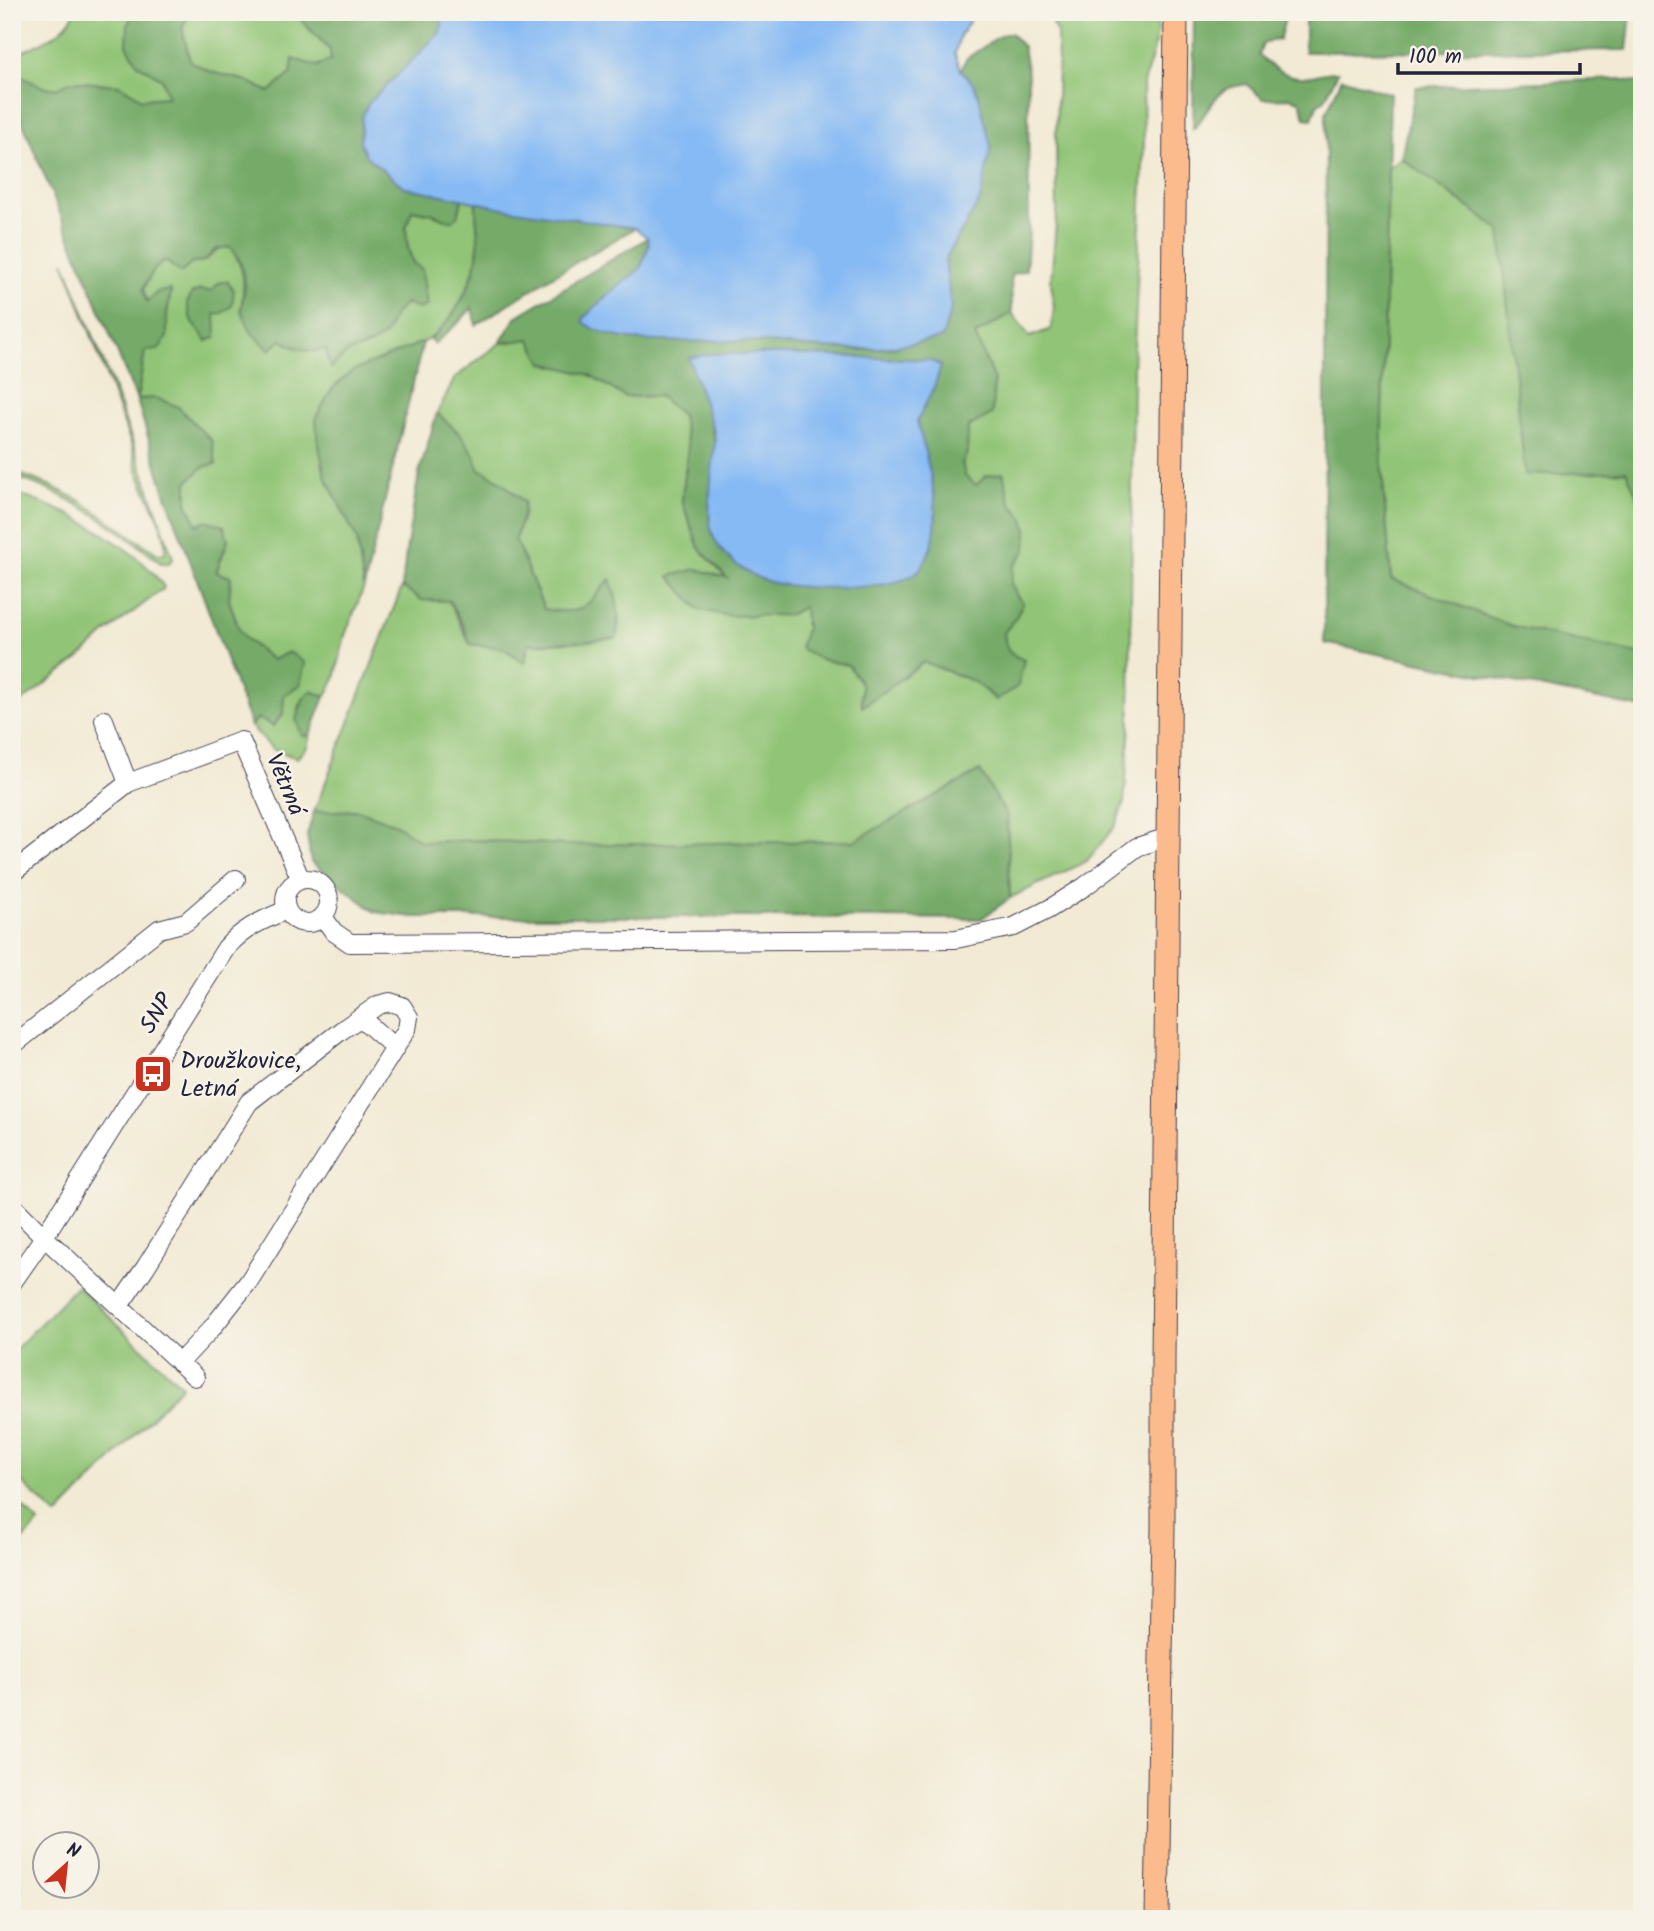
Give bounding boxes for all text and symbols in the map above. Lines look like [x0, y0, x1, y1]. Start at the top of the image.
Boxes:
scale bar [1398, 32, 1580, 76]
text: 100 m [1409, 41, 1462, 74]
street label: Větrná [254, 747, 316, 824]
street label: SNP [130, 985, 185, 1042]
place label: Droužkovice, Letná [180, 1042, 301, 1109]
bus stop icon: Droužkovice, Letná [132, 1053, 174, 1095]
north arrow [32, 1829, 102, 1899]
text: N [61, 1836, 85, 1868]

